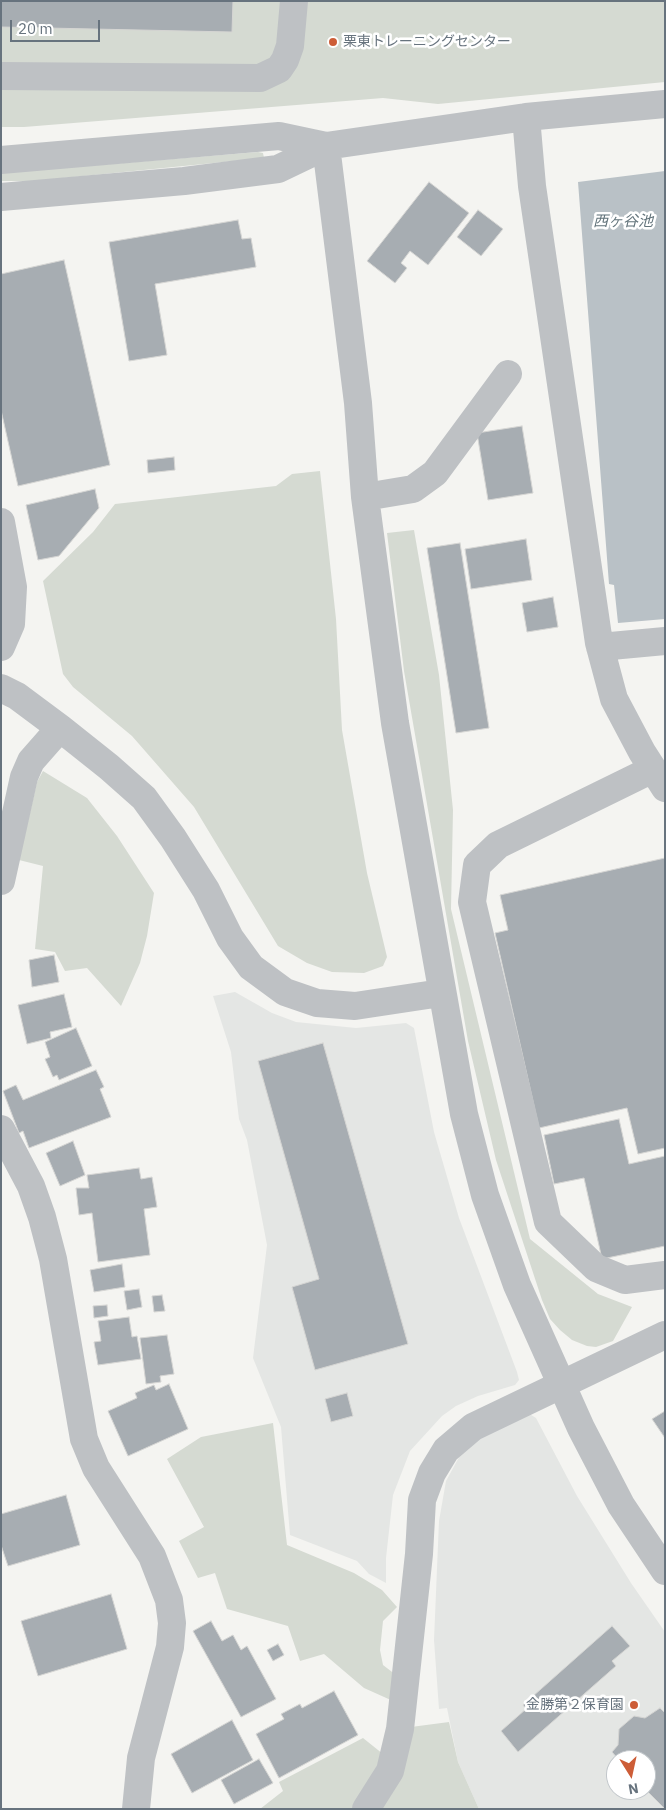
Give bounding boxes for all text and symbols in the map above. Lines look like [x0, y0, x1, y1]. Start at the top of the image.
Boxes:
scale bar [12, 10, 102, 42]
text: 20 m [18, 19, 53, 38]
place label: 栗東トレーニングセンター [343, 34, 511, 50]
marker: 栗東トレーニングセンター [327, 36, 339, 48]
water label: 西ヶ谷池 [593, 213, 653, 231]
place label: 金勝第２保育園 [526, 1697, 624, 1713]
marker: 金勝第２保育園 [628, 1699, 640, 1711]
north arrow [606, 1750, 656, 1800]
text: N [627, 1779, 640, 1799]

